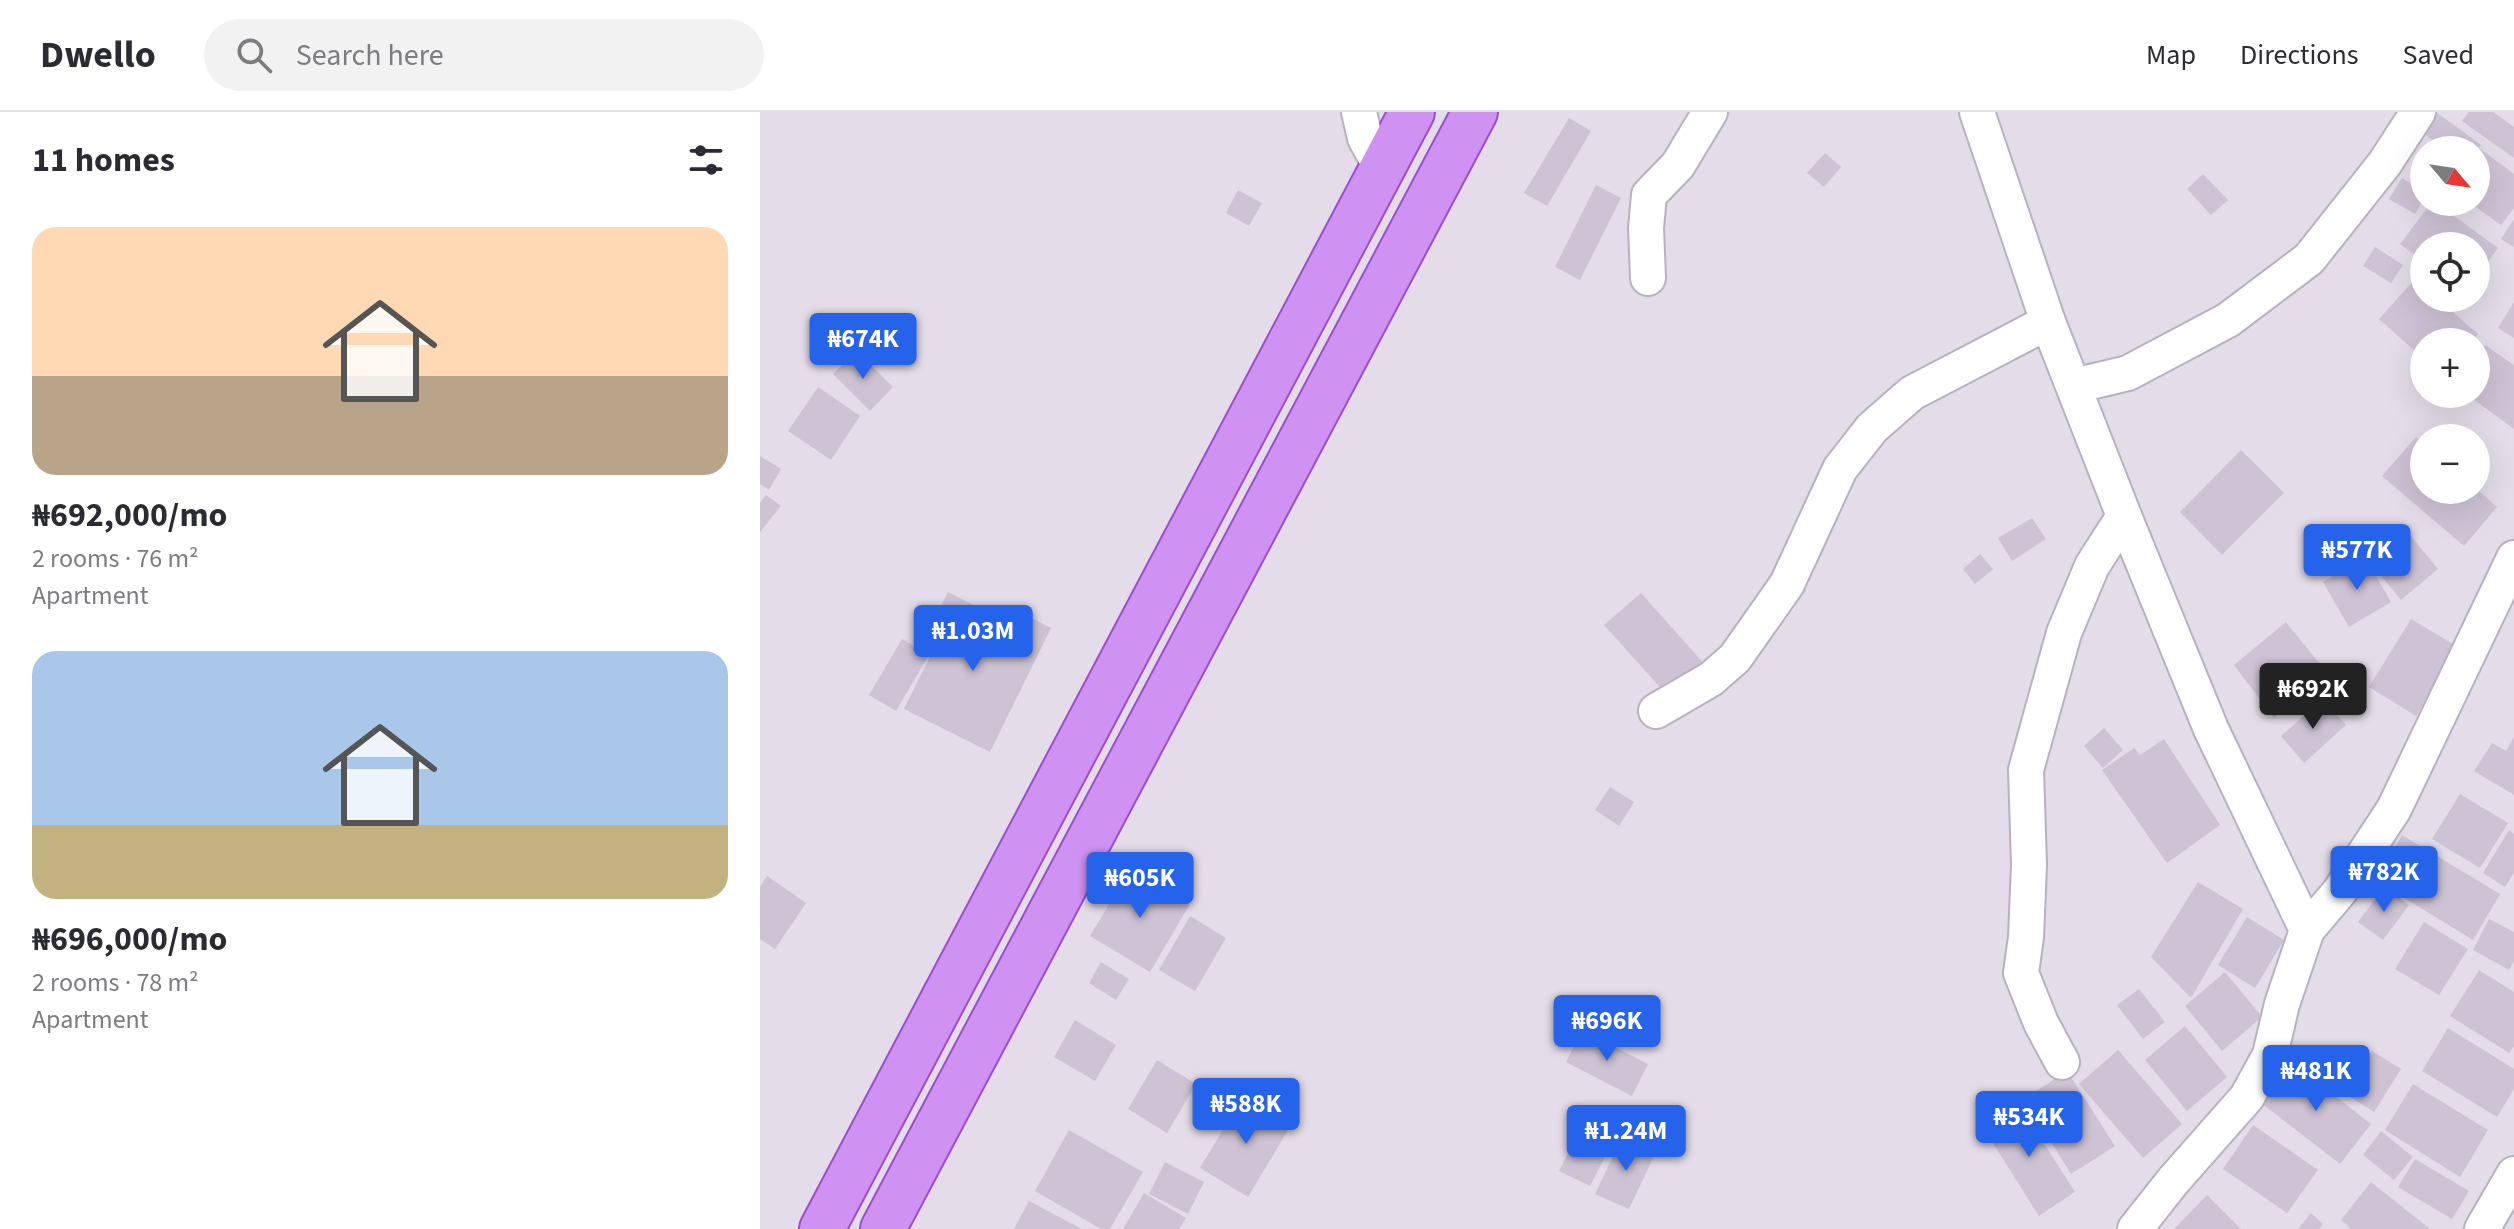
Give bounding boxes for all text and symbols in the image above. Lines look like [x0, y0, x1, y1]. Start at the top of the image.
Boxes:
search box [204, 19, 764, 91]
text: Dwello [40, 28, 156, 82]
icon: search [232, 33, 276, 77]
text: Search here [296, 34, 444, 77]
text: Map [2146, 35, 2196, 75]
text: Directions [2240, 35, 2359, 75]
text: Saved [2403, 35, 2474, 75]
text: 11 homes [32, 136, 175, 185]
north arrow [2410, 136, 2490, 216]
map controls [2410, 136, 2490, 504]
icon: filters [684, 138, 728, 182]
button: locate [2410, 232, 2490, 312]
icon: home [308, 279, 452, 423]
pin: ₦674K [807, 313, 919, 381]
text: ₦674K [828, 320, 898, 357]
button: + [2410, 328, 2490, 408]
button: − [2410, 424, 2490, 504]
text: ₦692,000/mo [32, 491, 227, 540]
pin: ₦577K [2301, 524, 2413, 592]
text: ₦577K [2322, 531, 2392, 568]
text: 2 rooms · 76 m² [32, 540, 199, 577]
text: Apartment [32, 577, 149, 614]
pin: ₦1.03M [908, 605, 1038, 673]
text: ₦1.03M [932, 612, 1014, 649]
pin: ₦692K [2257, 663, 2369, 731]
text: ₦692K [2278, 670, 2348, 707]
icon: home [308, 703, 452, 847]
pin: ₦782K [2328, 846, 2440, 914]
pin: ₦605K [1084, 852, 1196, 920]
text: ₦782K [2349, 853, 2419, 890]
text: ₦605K [1105, 859, 1175, 896]
text: ₦696,000/mo [32, 915, 227, 964]
text: 2 rooms · 78 m² [32, 964, 199, 1001]
pin: ₦696K [1551, 995, 1663, 1063]
text: Apartment [32, 1001, 149, 1038]
text: ₦696K [1572, 1002, 1642, 1039]
pin: ₦481K [2260, 1045, 2372, 1113]
text: ₦481K [2281, 1052, 2351, 1089]
pin: ₦588K [1190, 1078, 1302, 1146]
text: ₦588K [1211, 1085, 1281, 1122]
pin: ₦534K [1973, 1091, 2085, 1159]
text: ₦534K [1994, 1098, 2064, 1135]
pin: ₦1.24M [1561, 1105, 1691, 1173]
text: ₦1.24M [1585, 1112, 1667, 1149]

